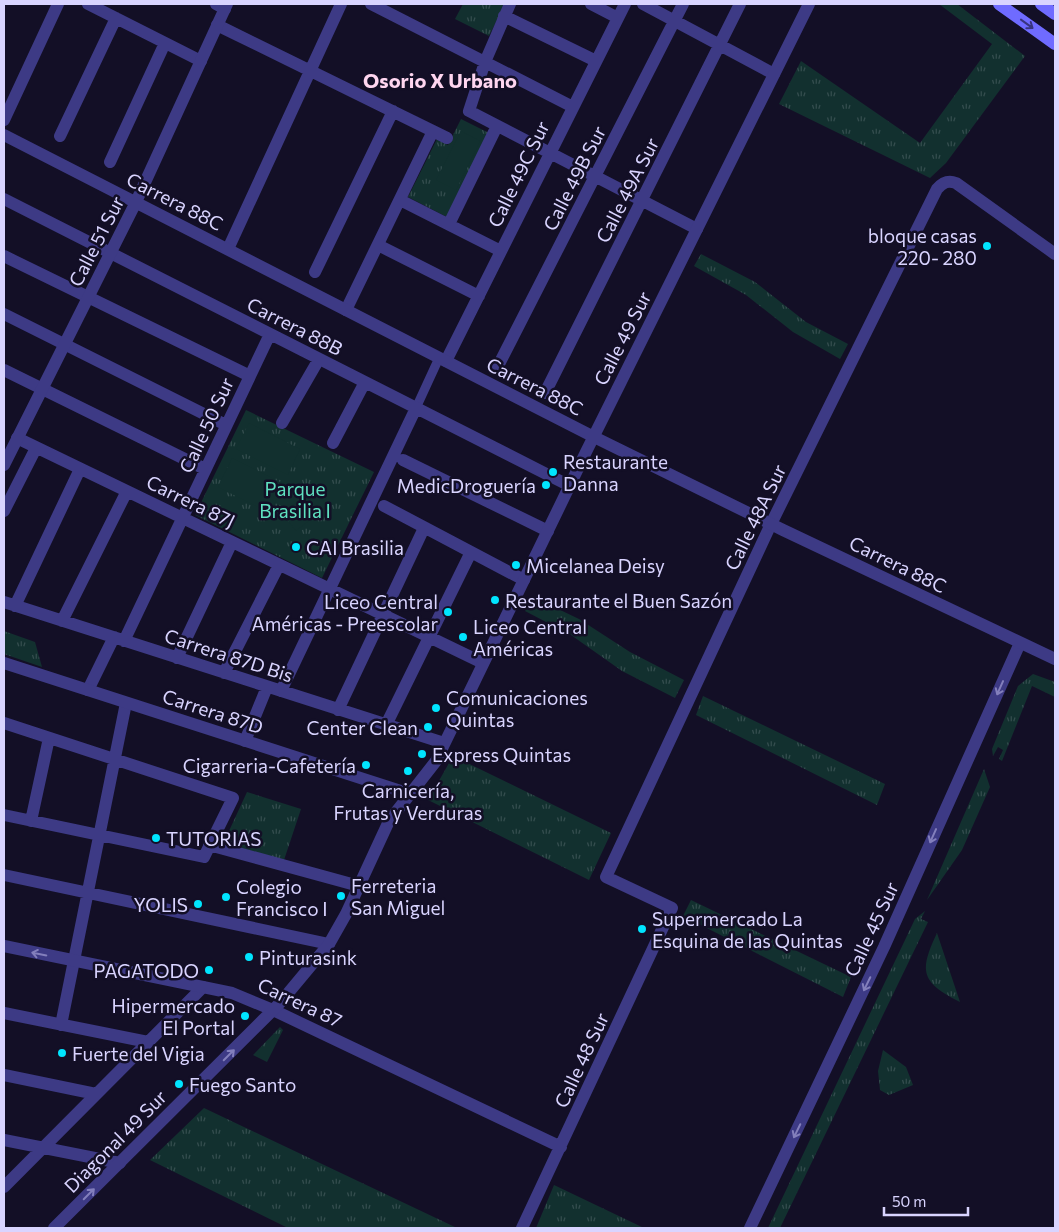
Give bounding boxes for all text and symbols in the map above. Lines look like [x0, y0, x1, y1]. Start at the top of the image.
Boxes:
one-way arrow [1020, 19, 1034, 29]
district label: Osorio X Urbano [363, 68, 517, 92]
street label: Calle 49C Sur [482, 117, 554, 231]
street label: Calle 49B Sur [538, 121, 610, 234]
street label: Calle 49A Sur [591, 133, 664, 246]
street label: Carrera 88C [123, 167, 227, 235]
street label: Calle 51 Sur [63, 192, 129, 290]
place label: bloque casas 220- 280 [868, 224, 977, 269]
marker: bloque casas 220- 280 [981, 240, 993, 252]
street label: Calle 49 Sur [589, 287, 656, 389]
street label: Carrera 88B [243, 292, 347, 360]
street label: Carrera 88C [483, 352, 587, 420]
street label: Calle 50 Sur [174, 373, 238, 476]
place label: Restaurante Danna [563, 450, 668, 495]
street label: Calle 48A Sur [719, 460, 791, 574]
marker: Restaurante Danna [547, 466, 559, 478]
street label: Carrera 87J [143, 470, 239, 532]
place label: MedicDroguería [397, 474, 536, 497]
park label: Parque Brasilia I [259, 477, 331, 522]
marker: MedicDroguería [540, 479, 552, 491]
street label: Carrera 88C [846, 531, 950, 597]
place label: CAI Brasilia [306, 536, 404, 559]
marker: CAI Brasilia [290, 541, 302, 553]
place label: Micelanea Deisy [526, 554, 665, 577]
marker: Micelanea Deisy [510, 559, 522, 571]
place label: Restaurante el Buen Sazón [505, 589, 732, 612]
place label: Liceo Central Américas - Preescolar [252, 590, 438, 635]
marker: Restaurante el Buen Sazón [489, 594, 501, 606]
marker: Liceo Central Américas - Preescolar [442, 606, 454, 618]
place label: Liceo Central Américas [473, 615, 587, 660]
street label: Carrera 87D Bis [162, 623, 296, 687]
marker: Liceo Central Américas [457, 631, 469, 643]
one-way arrow [994, 680, 1004, 695]
street label: Carrera 87D [160, 684, 266, 738]
place label: Comunicaciones Quintas [446, 686, 588, 731]
marker: Comunicaciones Quintas [430, 702, 442, 714]
place label: Center Clean [306, 716, 418, 739]
marker: Center Clean [422, 721, 434, 733]
place label: Express Quintas [432, 743, 571, 766]
marker: Express Quintas [416, 748, 428, 760]
place label: Cigarreria-Cafetería [183, 754, 356, 777]
marker: Cigarreria-Cafetería [360, 759, 372, 771]
marker: Carnicería, Frutas y Verduras [402, 765, 414, 777]
place label: Carnicería, Frutas y Verduras [334, 779, 482, 824]
place label: TUTORIAS [166, 827, 261, 850]
one-way arrow [928, 828, 938, 843]
marker: TUTORIAS [150, 832, 162, 844]
place label: Ferreteria San Miguel [351, 874, 445, 919]
place label: Colegio Francisco I [236, 875, 327, 920]
street label: Calle 45 Sur [839, 878, 903, 980]
marker: Ferreteria San Miguel [335, 890, 347, 902]
marker: Colegio Francisco I [220, 891, 232, 903]
place label: YOLIS [133, 893, 188, 916]
marker: YOLIS [192, 898, 204, 910]
place label: Supermercado La Esquina de las Quintas [652, 907, 843, 952]
marker: Supermercado La Esquina de las Quintas [636, 923, 648, 935]
place label: Pinturasink [259, 946, 357, 969]
one-way arrow [32, 948, 48, 958]
marker: Pinturasink [243, 951, 255, 963]
place label: PAGATODO [94, 959, 199, 982]
marker: PAGATODO [203, 964, 215, 976]
street label: Carrera 87 [254, 972, 346, 1032]
one-way arrow [861, 976, 871, 991]
place label: Hipermercado El Portal [112, 994, 235, 1039]
street label: Calle 48 Sur [549, 1008, 613, 1111]
marker: Hipermercado El Portal [239, 1010, 251, 1022]
place label: Fuerte del Vigia [72, 1042, 205, 1065]
marker: Fuerte del Vigia [56, 1047, 68, 1059]
one-way arrow [222, 1049, 234, 1061]
place label: Fuego Santo [189, 1073, 296, 1096]
marker: Fuego Santo [173, 1078, 185, 1090]
street label: Diagonal 49 Sur [59, 1085, 171, 1197]
one-way arrow [791, 1123, 801, 1138]
scale bar [884, 1184, 968, 1216]
one-way arrow [82, 1188, 95, 1200]
text: 50 m [892, 1192, 926, 1210]

